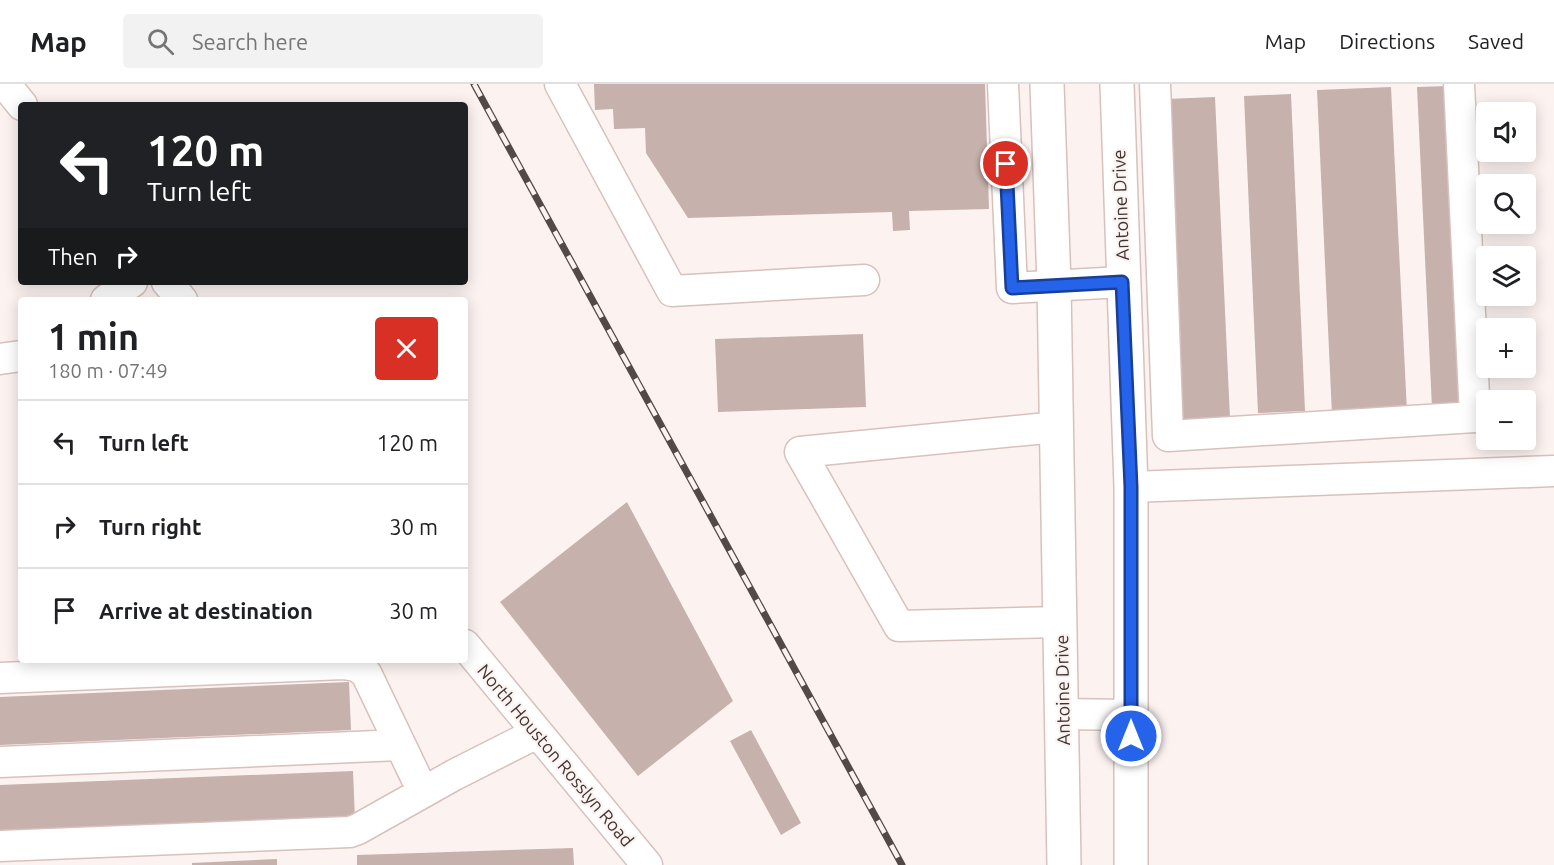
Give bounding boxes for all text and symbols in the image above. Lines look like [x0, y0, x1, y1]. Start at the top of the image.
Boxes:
search box [123, 14, 543, 68]
icon: search [144, 25, 177, 58]
text: Map [30, 26, 87, 57]
text: Search here [192, 29, 308, 54]
text: Map [1265, 29, 1306, 53]
text: Directions [1339, 29, 1435, 53]
text: Saved [1468, 29, 1524, 53]
map controls [1476, 102, 1536, 450]
button: sound [1476, 102, 1536, 162]
icon: left [48, 126, 126, 204]
text: 120 m [147, 127, 264, 174]
pin [980, 138, 1031, 189]
icon: arrive [989, 147, 1022, 180]
street label: Antoine Drive [1108, 149, 1132, 261]
button: search [1476, 174, 1536, 234]
text: Turn left [147, 176, 251, 206]
icon: right [110, 240, 143, 273]
text: Then [48, 244, 98, 269]
button: layers [1476, 246, 1536, 306]
text: 1 min [48, 316, 139, 357]
button: close [375, 317, 438, 380]
button: + [1476, 318, 1536, 378]
text: 180 m · 07:49 [48, 359, 168, 382]
button: − [1476, 390, 1536, 450]
icon: left [48, 426, 81, 459]
text: Turn left [99, 430, 189, 455]
text: 120 m [377, 430, 438, 455]
icon: right [48, 510, 81, 543]
text: Turn right [99, 514, 201, 539]
text: 30 m [389, 514, 438, 539]
icon: arrive [48, 594, 81, 627]
text: Arrive at destination [99, 598, 313, 623]
text: 30 m [389, 598, 438, 623]
street label: Antoine Drive [1051, 634, 1073, 746]
street label: North Houston Rosslyn Road [474, 660, 638, 850]
position arrow [1099, 704, 1163, 768]

